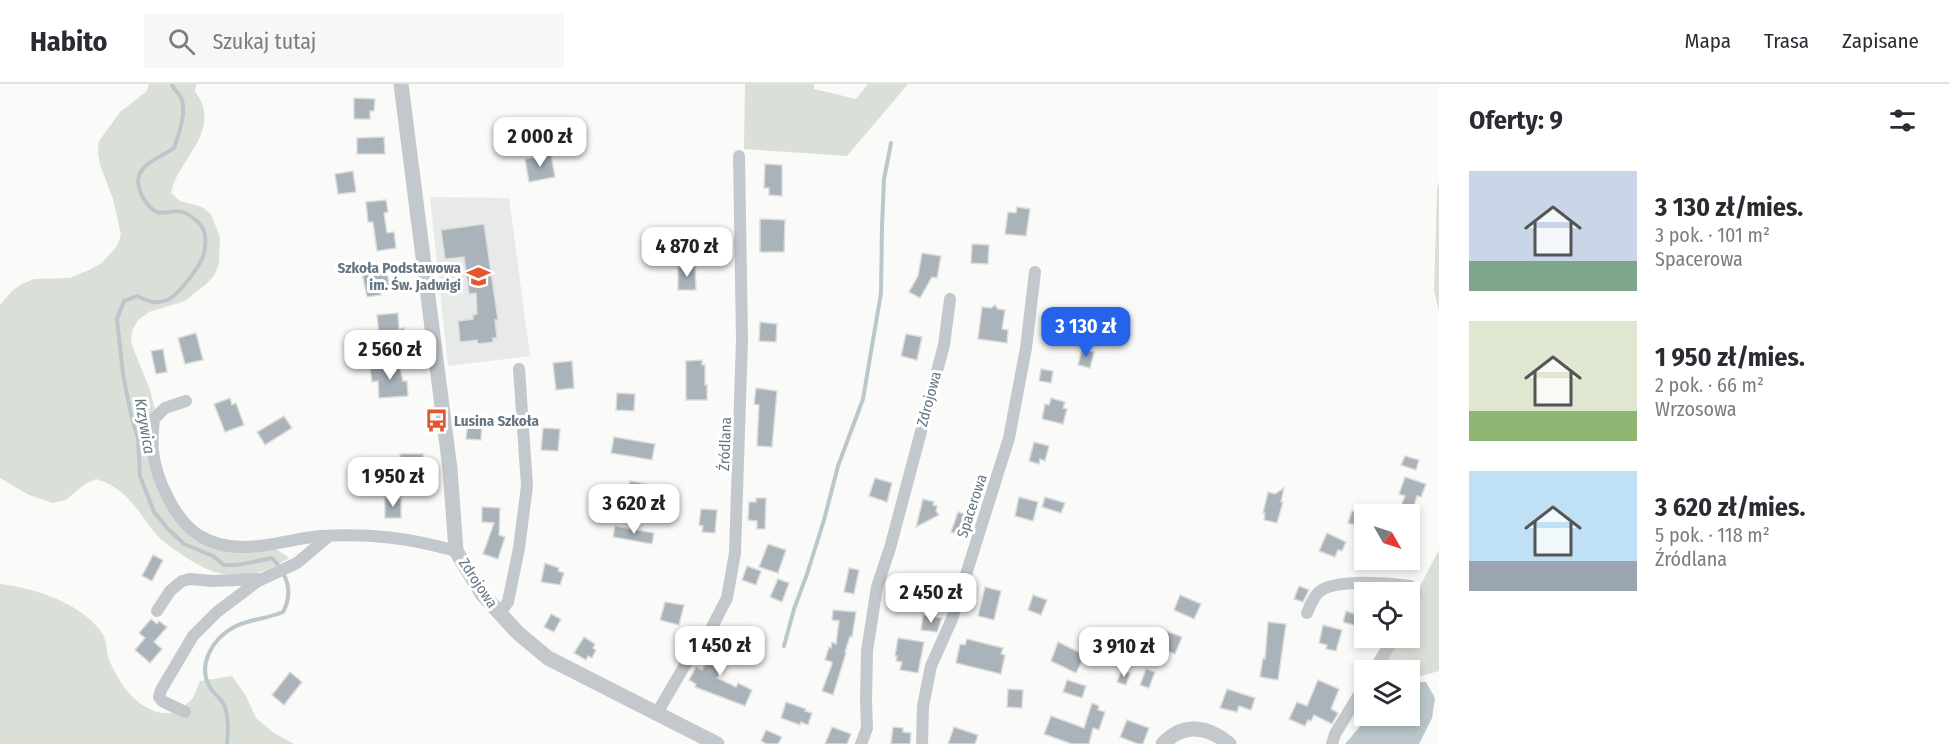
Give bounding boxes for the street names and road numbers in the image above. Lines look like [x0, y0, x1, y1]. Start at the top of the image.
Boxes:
street label: Zdrojowa [913, 370, 945, 428]
street label: Źródlana [715, 417, 735, 471]
street label: Spacerowa [953, 472, 991, 540]
street label: Zdrojowa [455, 555, 501, 611]

